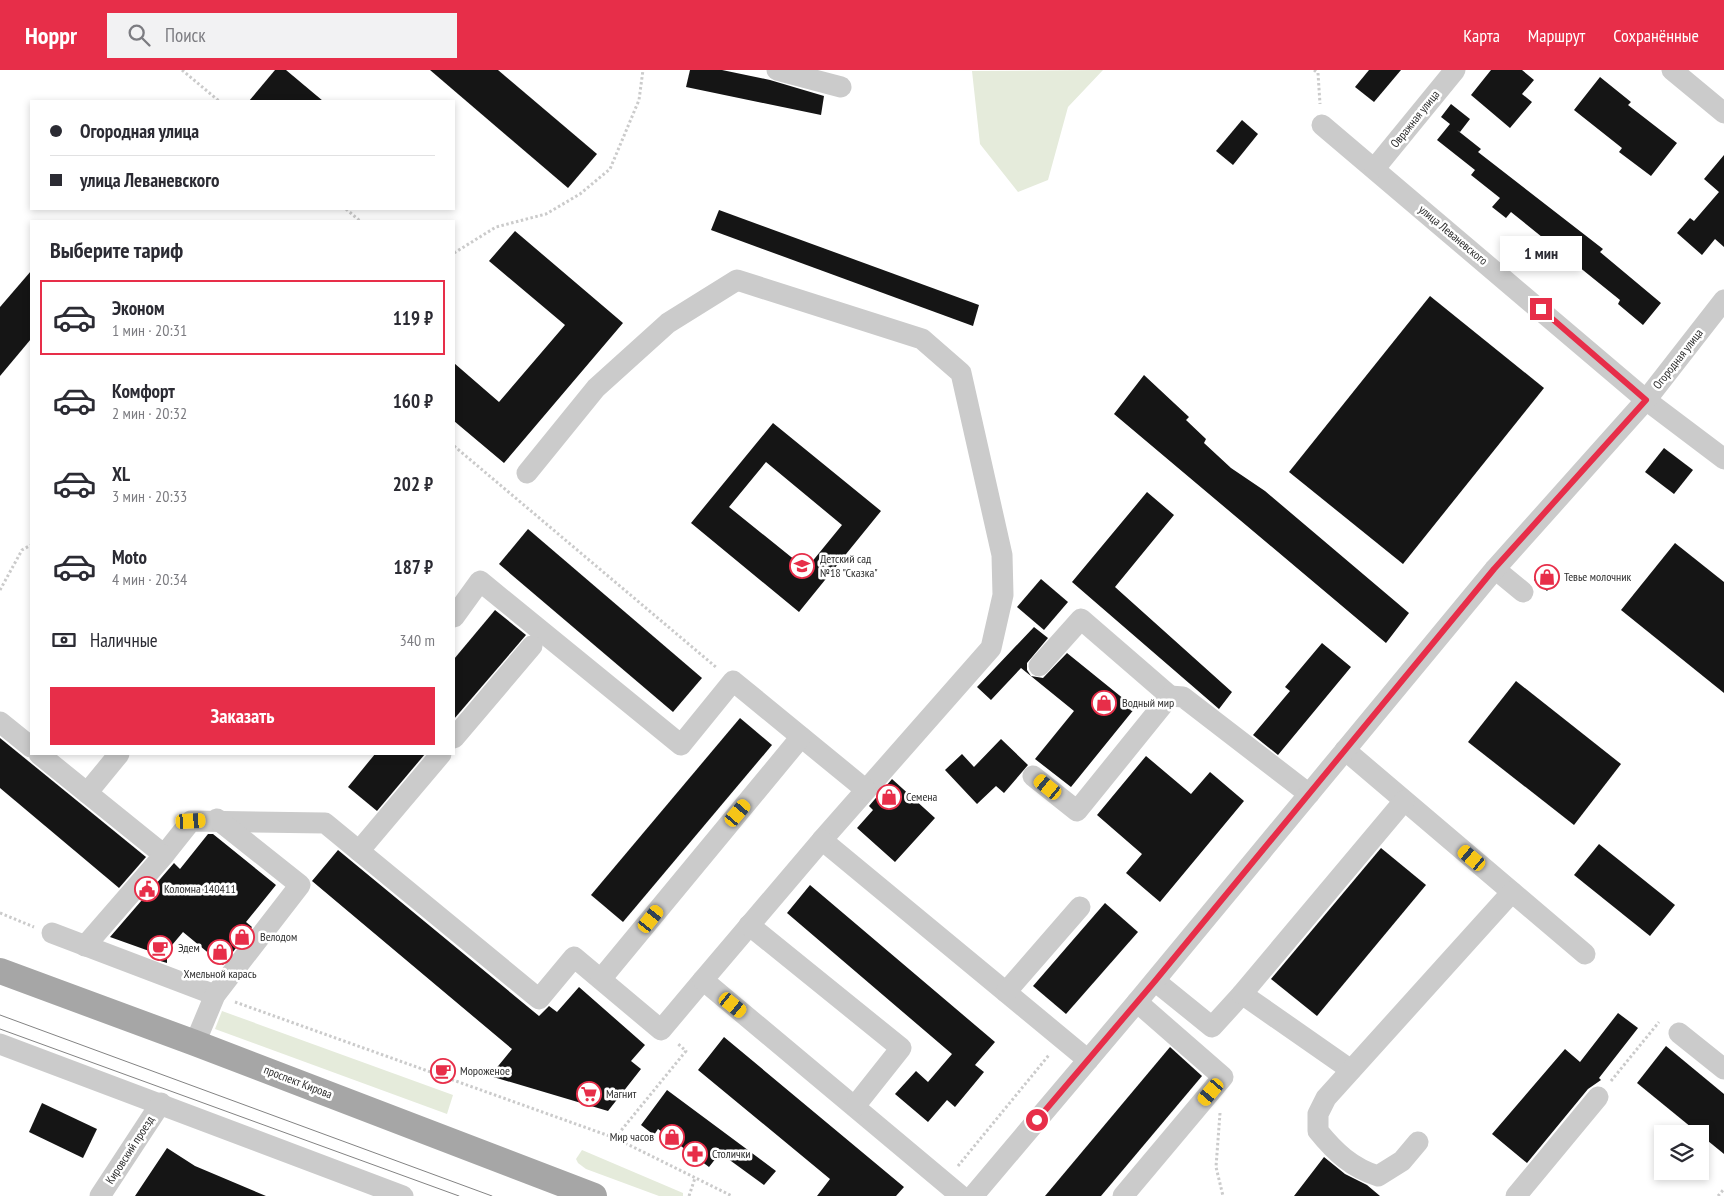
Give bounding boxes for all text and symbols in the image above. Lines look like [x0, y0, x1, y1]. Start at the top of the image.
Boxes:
search box [107, 13, 457, 58]
text: Hoppr [25, 20, 77, 51]
icon: search [125, 21, 153, 49]
text: Поиск [165, 23, 206, 47]
text: Карта [1463, 24, 1500, 47]
text: Маршрут [1528, 24, 1585, 47]
text: Сохранённые [1613, 24, 1699, 47]
street label: Овражная улица [1387, 87, 1442, 150]
text: Огородная улица [80, 119, 199, 143]
text: улица Леваневского [80, 168, 219, 192]
street label: улица Леваневского [1416, 201, 1491, 268]
text: Выберите тариф [50, 236, 183, 264]
callout: 1 мин [1500, 236, 1582, 272]
text: 1 мин [1524, 243, 1558, 263]
icon: car [52, 295, 97, 340]
text: Эконом [112, 296, 165, 320]
route end [1530, 298, 1552, 320]
text: 119 ₽ [393, 306, 433, 330]
text: 1 мин · 20:31 [112, 320, 187, 340]
street label: Огородная улица [1649, 325, 1706, 392]
icon: car [52, 378, 97, 423]
text: Комфорт [112, 379, 175, 403]
text: 160 ₽ [393, 389, 433, 413]
text: 2 мин · 20:32 [112, 403, 187, 423]
icon: car [52, 461, 97, 506]
text: XL [112, 462, 130, 486]
text: 202 ₽ [393, 472, 433, 496]
text: 3 мин · 20:33 [112, 486, 187, 506]
icon: car [52, 544, 97, 589]
text: Moto [112, 545, 147, 569]
place label: Детский сад №18 "Сказка" [820, 551, 878, 580]
school or university icon: Детский сад №18 "Сказка" [789, 553, 815, 579]
text: 187 ₽ [394, 555, 433, 579]
shop icon: Тевье молочник [1534, 564, 1560, 590]
text: 4 мин · 20:34 [112, 569, 187, 589]
place label: Тевье молочник [1564, 569, 1632, 584]
icon: cash [50, 626, 78, 654]
text: Наличные [90, 628, 158, 652]
text: 340 m [400, 630, 435, 650]
button: Заказать [50, 687, 435, 745]
shop icon: Водный мир [1091, 690, 1117, 716]
place label: Водный мир [1122, 695, 1174, 710]
car [1031, 772, 1064, 802]
shop icon: Семена [876, 784, 902, 810]
place label: Семена [906, 789, 938, 804]
car [722, 797, 753, 829]
car [175, 813, 206, 829]
car [1455, 843, 1488, 873]
public building icon: Коломна 140411 [134, 876, 160, 902]
place label: Коломна 140411 [164, 881, 236, 896]
car [635, 903, 666, 935]
shop icon: Велодом [229, 924, 255, 950]
place label: Велодом [260, 929, 297, 944]
cafe icon: Эдем [147, 935, 173, 961]
shop icon: Хмельной карась [207, 939, 233, 965]
place label: Эдем [178, 940, 200, 955]
place label: Хмельной карась [184, 966, 257, 981]
car [716, 990, 749, 1020]
cafe icon: Мороженое [430, 1058, 456, 1084]
street label: проспект Кирова [262, 1062, 335, 1101]
place label: Мороженое [460, 1063, 510, 1078]
car [1195, 1076, 1226, 1108]
supermarket icon: Магнит [576, 1081, 602, 1107]
place label: Магнит [606, 1086, 636, 1101]
route start [1026, 1109, 1048, 1131]
street label: Кировский проезд [102, 1112, 158, 1187]
shop icon: Мир часов [659, 1124, 685, 1150]
map controls [1654, 1125, 1709, 1180]
button: layers [1654, 1125, 1709, 1180]
place label: Мир часов [610, 1129, 654, 1144]
pharmacy icon: Столички [682, 1141, 708, 1167]
place label: Столички [712, 1146, 751, 1161]

